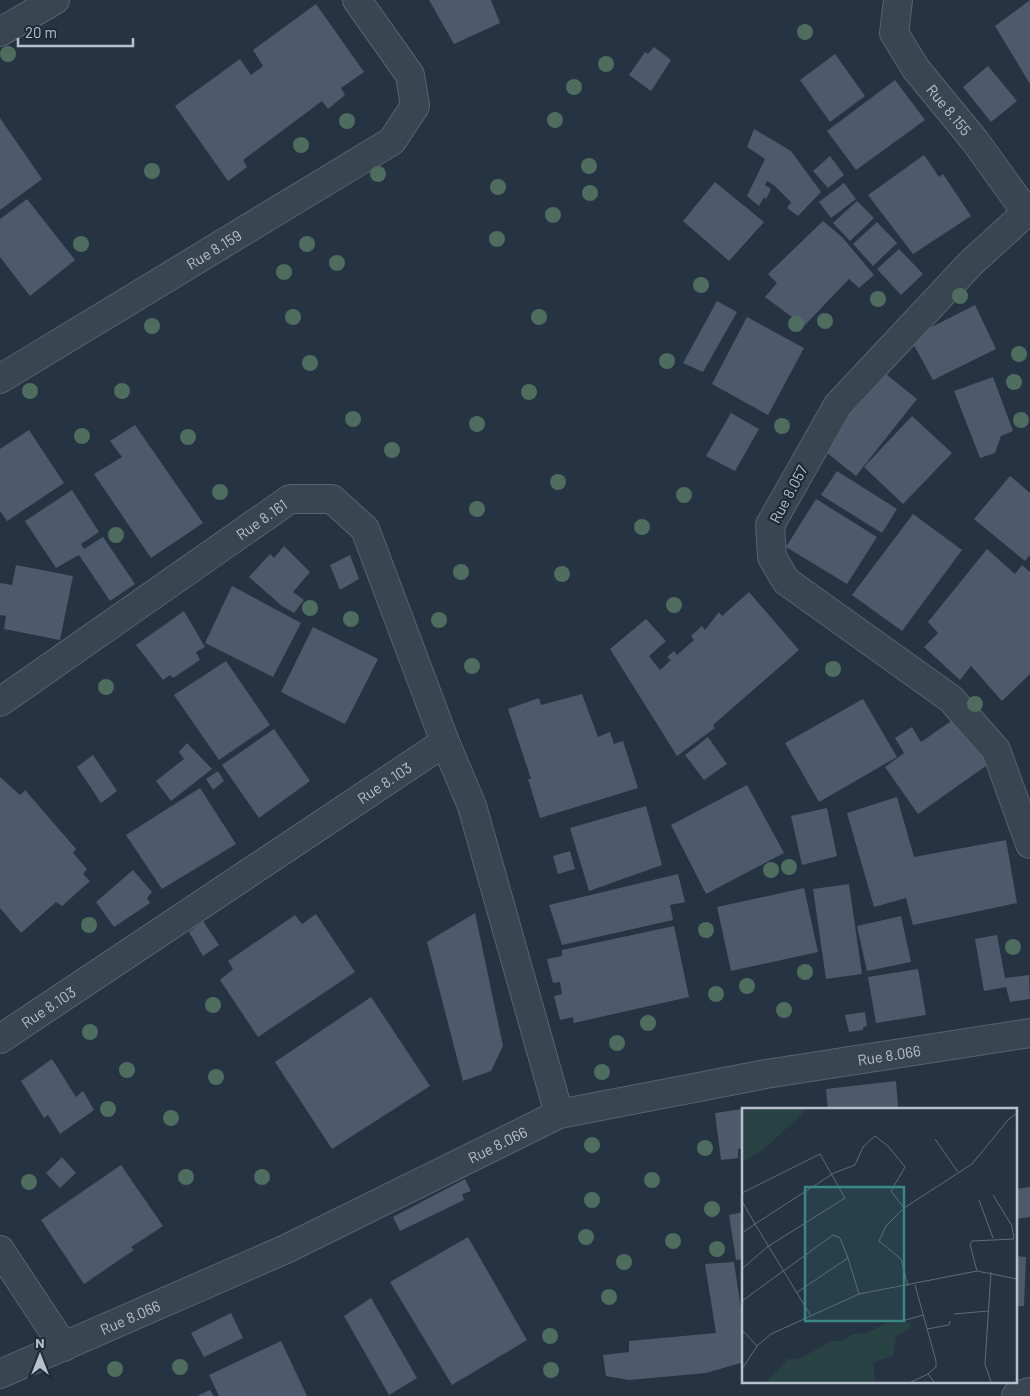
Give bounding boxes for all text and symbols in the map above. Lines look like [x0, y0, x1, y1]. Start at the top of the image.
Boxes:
scale bar [18, 15, 132, 47]
text: 20 m [25, 23, 57, 41]
street label: Rue 8.155 [923, 80, 976, 139]
street label: Rue 8.159 [183, 226, 244, 273]
street label: Rue 8.057 [765, 462, 811, 526]
street label: Rue 8.161 [232, 495, 290, 543]
street label: Rue 8.103 [354, 758, 415, 807]
street label: Rue 8.103 [18, 982, 79, 1031]
street label: Rue 8.066 [856, 1041, 922, 1069]
inset map [742, 1108, 1018, 1384]
street label: Rue 8.066 [465, 1122, 530, 1167]
street label: Rue 8.066 [97, 1296, 163, 1338]
north arrow [15, 1331, 65, 1381]
text: N [35, 1334, 45, 1351]

